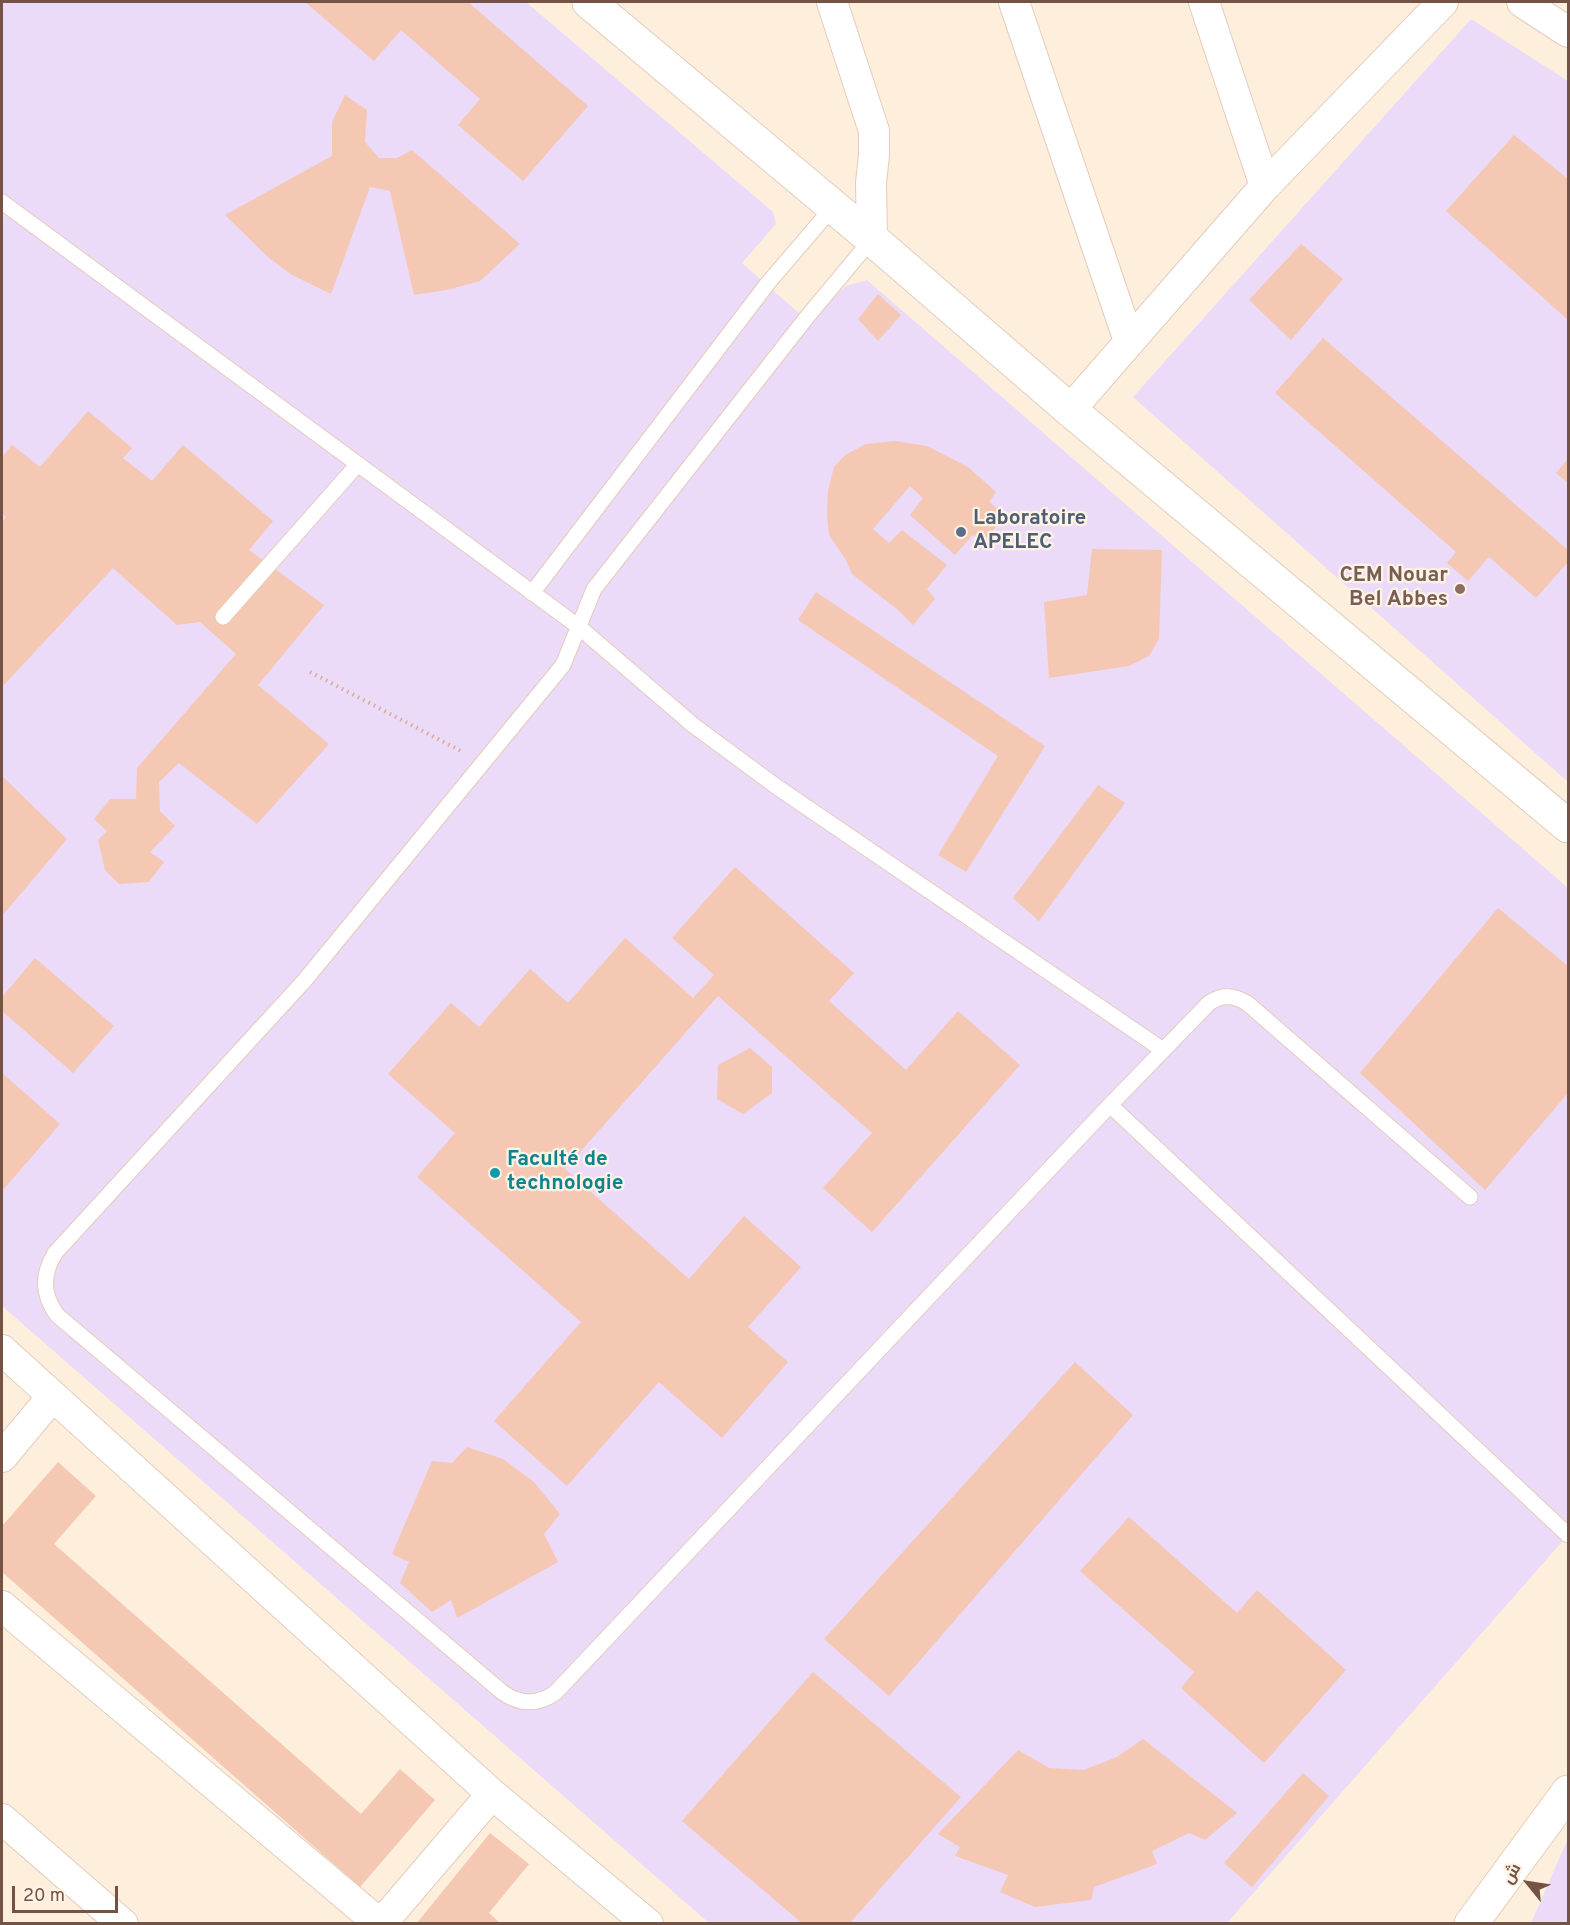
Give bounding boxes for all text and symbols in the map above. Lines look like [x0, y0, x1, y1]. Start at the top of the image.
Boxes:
place label: Laboratoire APELEC [973, 507, 1086, 557]
marker: Laboratoire APELEC [954, 525, 968, 539]
place label: CEM Nouar Bel Abbes [1340, 564, 1448, 614]
marker: CEM Nouar Bel Abbes [1453, 582, 1467, 596]
place label: Faculté de technologie [507, 1148, 623, 1198]
marker: Faculté de technologie [488, 1166, 502, 1180]
north arrow [1498, 1853, 1558, 1913]
text: ش [1499, 1860, 1526, 1888]
scale bar [15, 1874, 122, 1912]
text: 20 m [23, 1885, 65, 1908]

